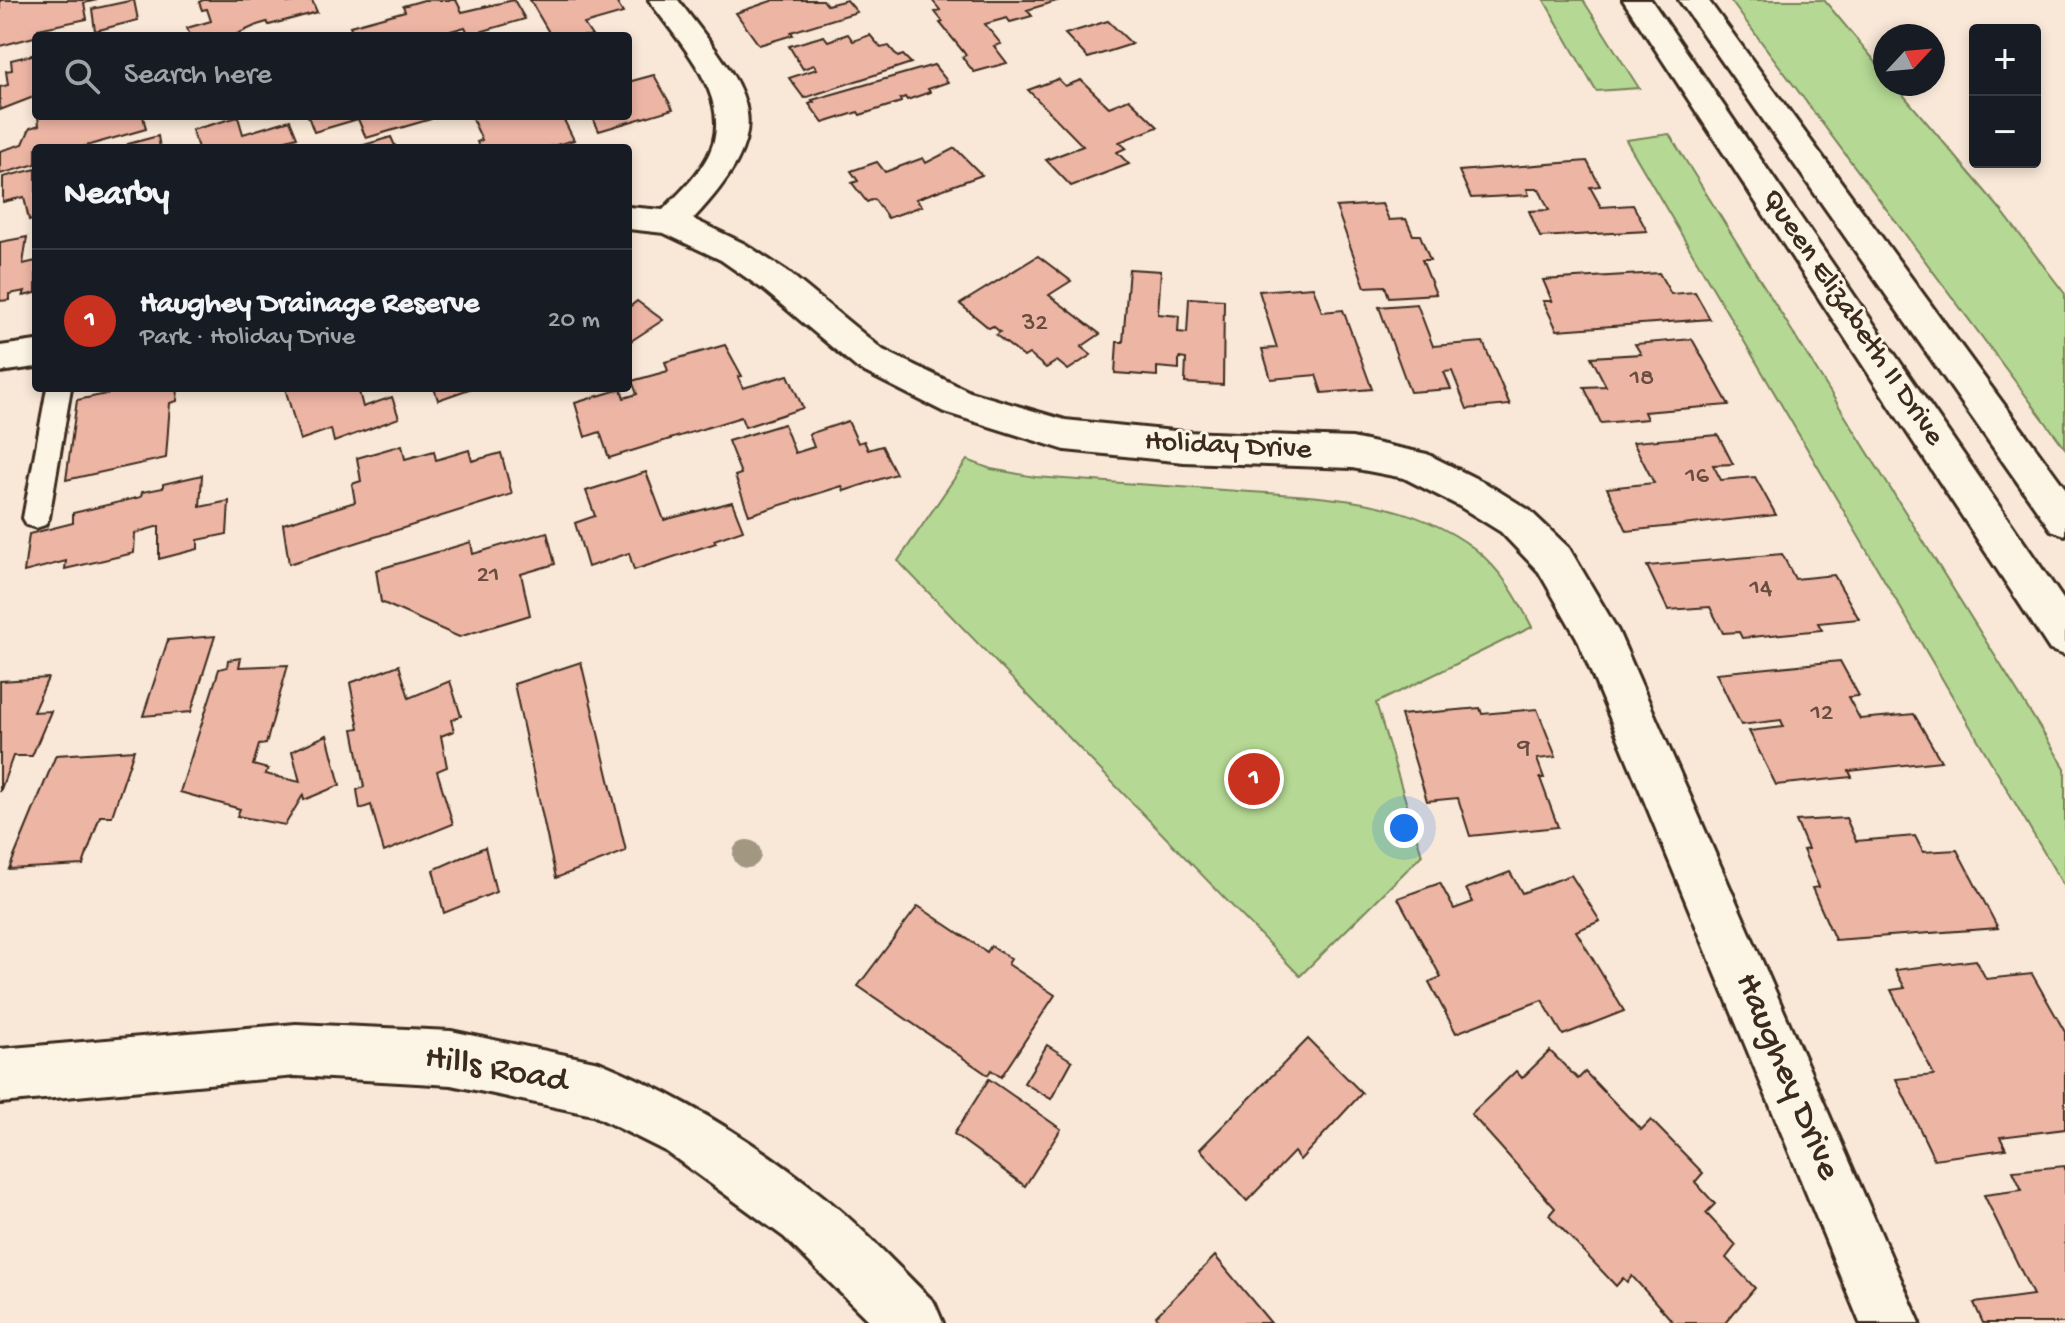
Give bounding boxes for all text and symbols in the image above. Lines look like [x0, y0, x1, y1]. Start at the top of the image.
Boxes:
north arrow [1873, 24, 1945, 96]
map controls [1969, 24, 2041, 168]
button: + [1969, 24, 2041, 96]
search box [32, 32, 632, 120]
icon: search [60, 54, 104, 98]
text: Search here [124, 59, 272, 94]
button: − [1969, 96, 2041, 168]
text: Nearby [64, 176, 169, 216]
street label: Queen Elizabeth II Drive [1753, 183, 1951, 453]
text: Haughey Drainage Reserve [140, 288, 479, 323]
text: 1 [85, 306, 95, 337]
text: 20 m [548, 306, 600, 337]
house number: 32 [1021, 309, 1048, 340]
text: Park · Holiday Drive [140, 323, 355, 354]
house number: 18 [1629, 364, 1654, 395]
street label: Holiday Drive [1144, 425, 1313, 469]
house number: 16 [1684, 462, 1710, 493]
house number: 21 [476, 561, 500, 592]
house number: 14 [1749, 574, 1772, 605]
house number: 12 [1809, 699, 1834, 730]
house number: 9 [1516, 733, 1531, 764]
pin: 1 [1228, 749, 1280, 809]
your location [1384, 808, 1424, 848]
street label: Haughey Drive [1723, 967, 1849, 1187]
street label: Hills Road [421, 1037, 574, 1105]

